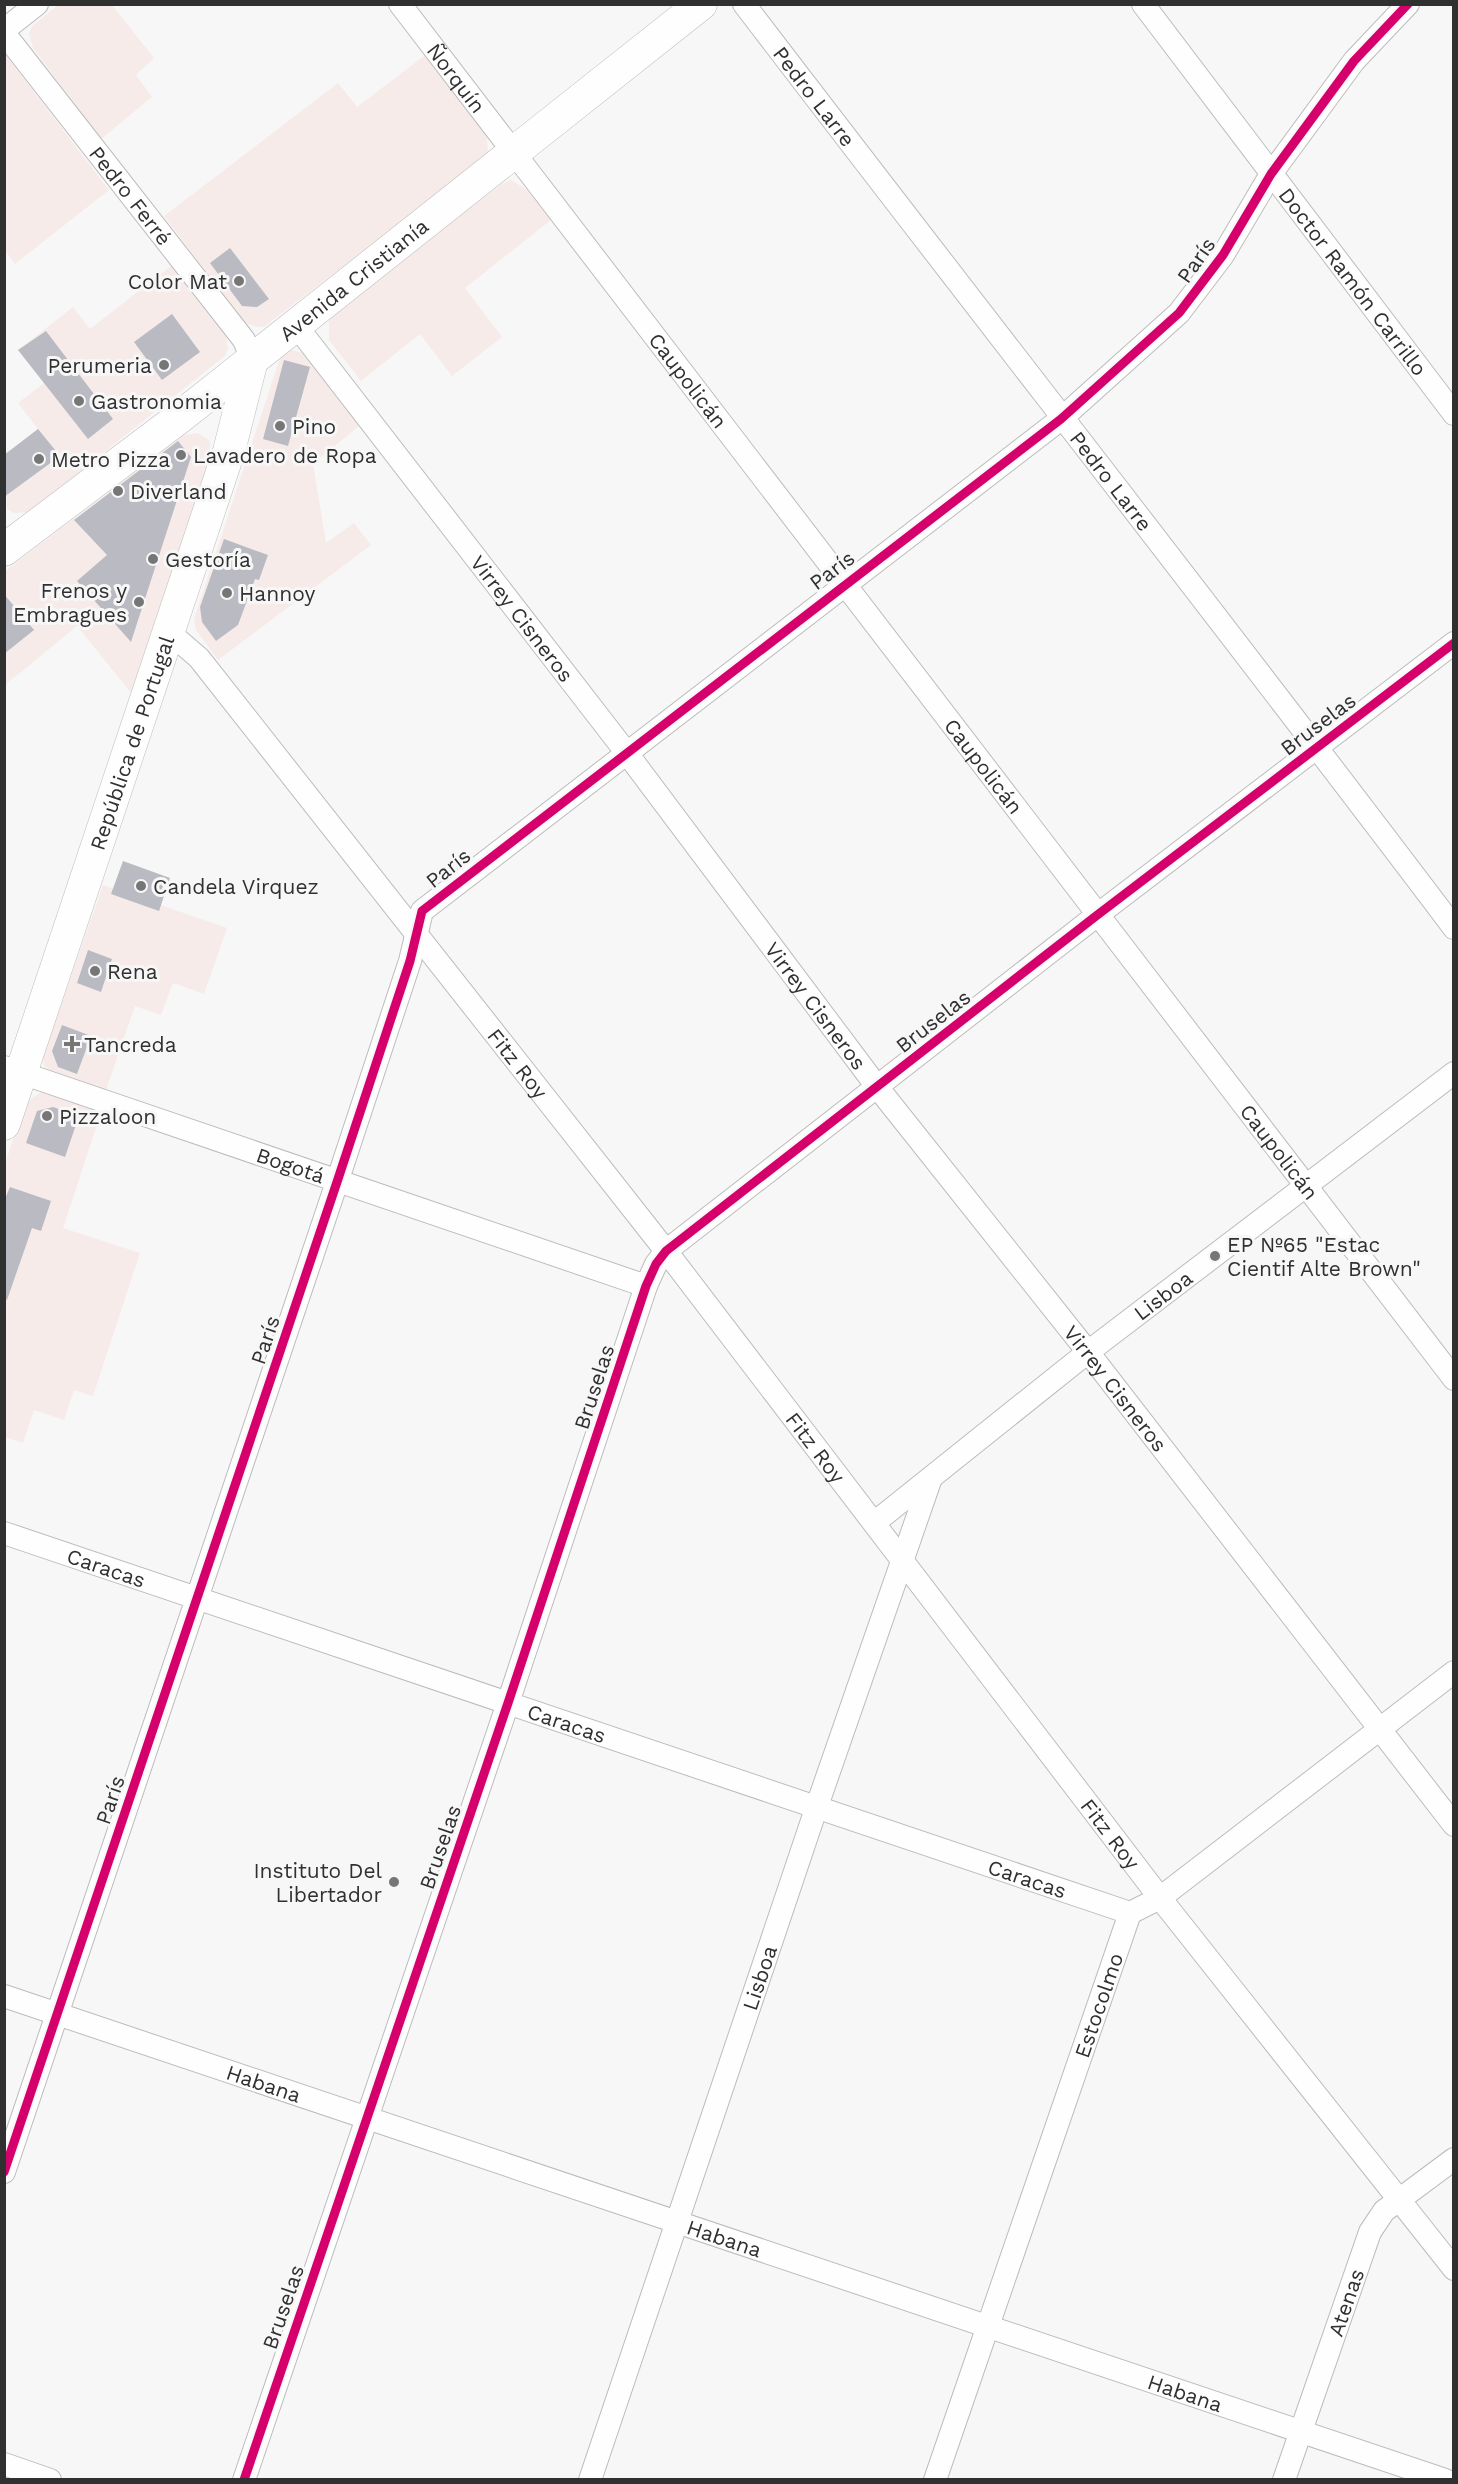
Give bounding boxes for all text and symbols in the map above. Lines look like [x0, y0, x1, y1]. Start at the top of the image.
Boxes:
street label: Ñorquín [422, 38, 491, 117]
street label: Pedro Larre [768, 41, 861, 151]
street label: Pedro Ferré [84, 141, 177, 250]
street label: Doctor Ramón Carrillo [1274, 182, 1433, 380]
street label: Avenida Cristianía [274, 213, 433, 346]
street label: París [1171, 232, 1221, 288]
place label: Color Mat [128, 269, 227, 294]
marker: Color Mat [232, 274, 246, 288]
street label: Caupolicán [644, 327, 733, 433]
place label: Perumeria [48, 353, 152, 378]
marker: Perumeria [157, 358, 171, 372]
place label: Gastronomia [91, 389, 222, 414]
marker: Gastronomia [72, 394, 86, 408]
place label: Pino [292, 414, 336, 439]
marker: Pino [273, 419, 287, 433]
street label: Pedro Larre [1065, 426, 1158, 536]
place label: Lavadero de Ropa [193, 443, 377, 468]
place label: Metro Pizza [51, 447, 170, 472]
marker: Lavadero de Ropa [174, 448, 188, 462]
marker: Metro Pizza [32, 452, 46, 466]
place label: Diverland [130, 479, 227, 504]
marker: Diverland [111, 484, 125, 498]
street label: París [805, 545, 859, 595]
place label: Gestoría [165, 547, 251, 572]
street label: Virrey Cisneros [466, 550, 579, 687]
marker: Gestoría [146, 552, 160, 566]
place label: Frenos y Embragues [13, 578, 127, 627]
place label: Hannoy [239, 581, 315, 606]
marker: Hannoy [220, 586, 234, 600]
marker: Frenos y Embragues [132, 595, 146, 609]
street label: República de Portugal [84, 632, 179, 853]
street label: Bruselas [1275, 688, 1361, 760]
street label: Caupolicán [940, 713, 1029, 819]
street label: París [421, 843, 475, 893]
place label: Candela Virquez [153, 874, 319, 899]
marker: Candela Virquez [134, 879, 148, 893]
street label: Virrey Cisneros [760, 937, 872, 1074]
place label: Rena [107, 959, 158, 984]
marker: Rena [88, 964, 102, 978]
street label: Bruselas [891, 984, 975, 1058]
street label: Fitz Roy [483, 1023, 553, 1103]
place label: Tancreda [84, 1032, 177, 1057]
marker: Tancreda [65, 1037, 79, 1051]
street label: Caupolicán [1235, 1099, 1324, 1204]
place label: Pizzaloon [59, 1104, 156, 1129]
marker: Pizzaloon [40, 1109, 54, 1123]
street label: Bogotá [253, 1142, 328, 1188]
place label: EP Nº65 "Estac Cientif Alte Brown" [1227, 1232, 1421, 1281]
marker: EP Nº65 "Estac Cientif Alte Brown" [1208, 1249, 1222, 1263]
street label: Lisboa [1129, 1265, 1197, 1325]
street label: París [245, 1312, 285, 1368]
street label: Virrey Cisneros [1059, 1320, 1173, 1456]
street label: Bruselas [569, 1341, 619, 1433]
street label: Fitz Roy [781, 1407, 851, 1488]
street label: Caracas [64, 1543, 149, 1592]
street label: Caracas [524, 1698, 609, 1748]
street label: París [90, 1772, 130, 1828]
street label: Fitz Roy [1076, 1793, 1146, 1874]
street label: Bruselas [414, 1801, 466, 1893]
street label: Caracas [985, 1854, 1070, 1903]
place label: Instituto Del Libertador [253, 1858, 383, 1907]
marker: Instituto Del Libertador [387, 1875, 401, 1889]
street label: Lisboa [737, 1942, 782, 2013]
street label: Estocolmo [1069, 1950, 1128, 2061]
street label: Habana [223, 2059, 304, 2107]
street label: Habana [684, 2214, 765, 2262]
street label: Bruselas [257, 2261, 309, 2353]
street label: Atenas [1322, 2265, 1369, 2340]
street label: Habana [1145, 2369, 1226, 2417]

